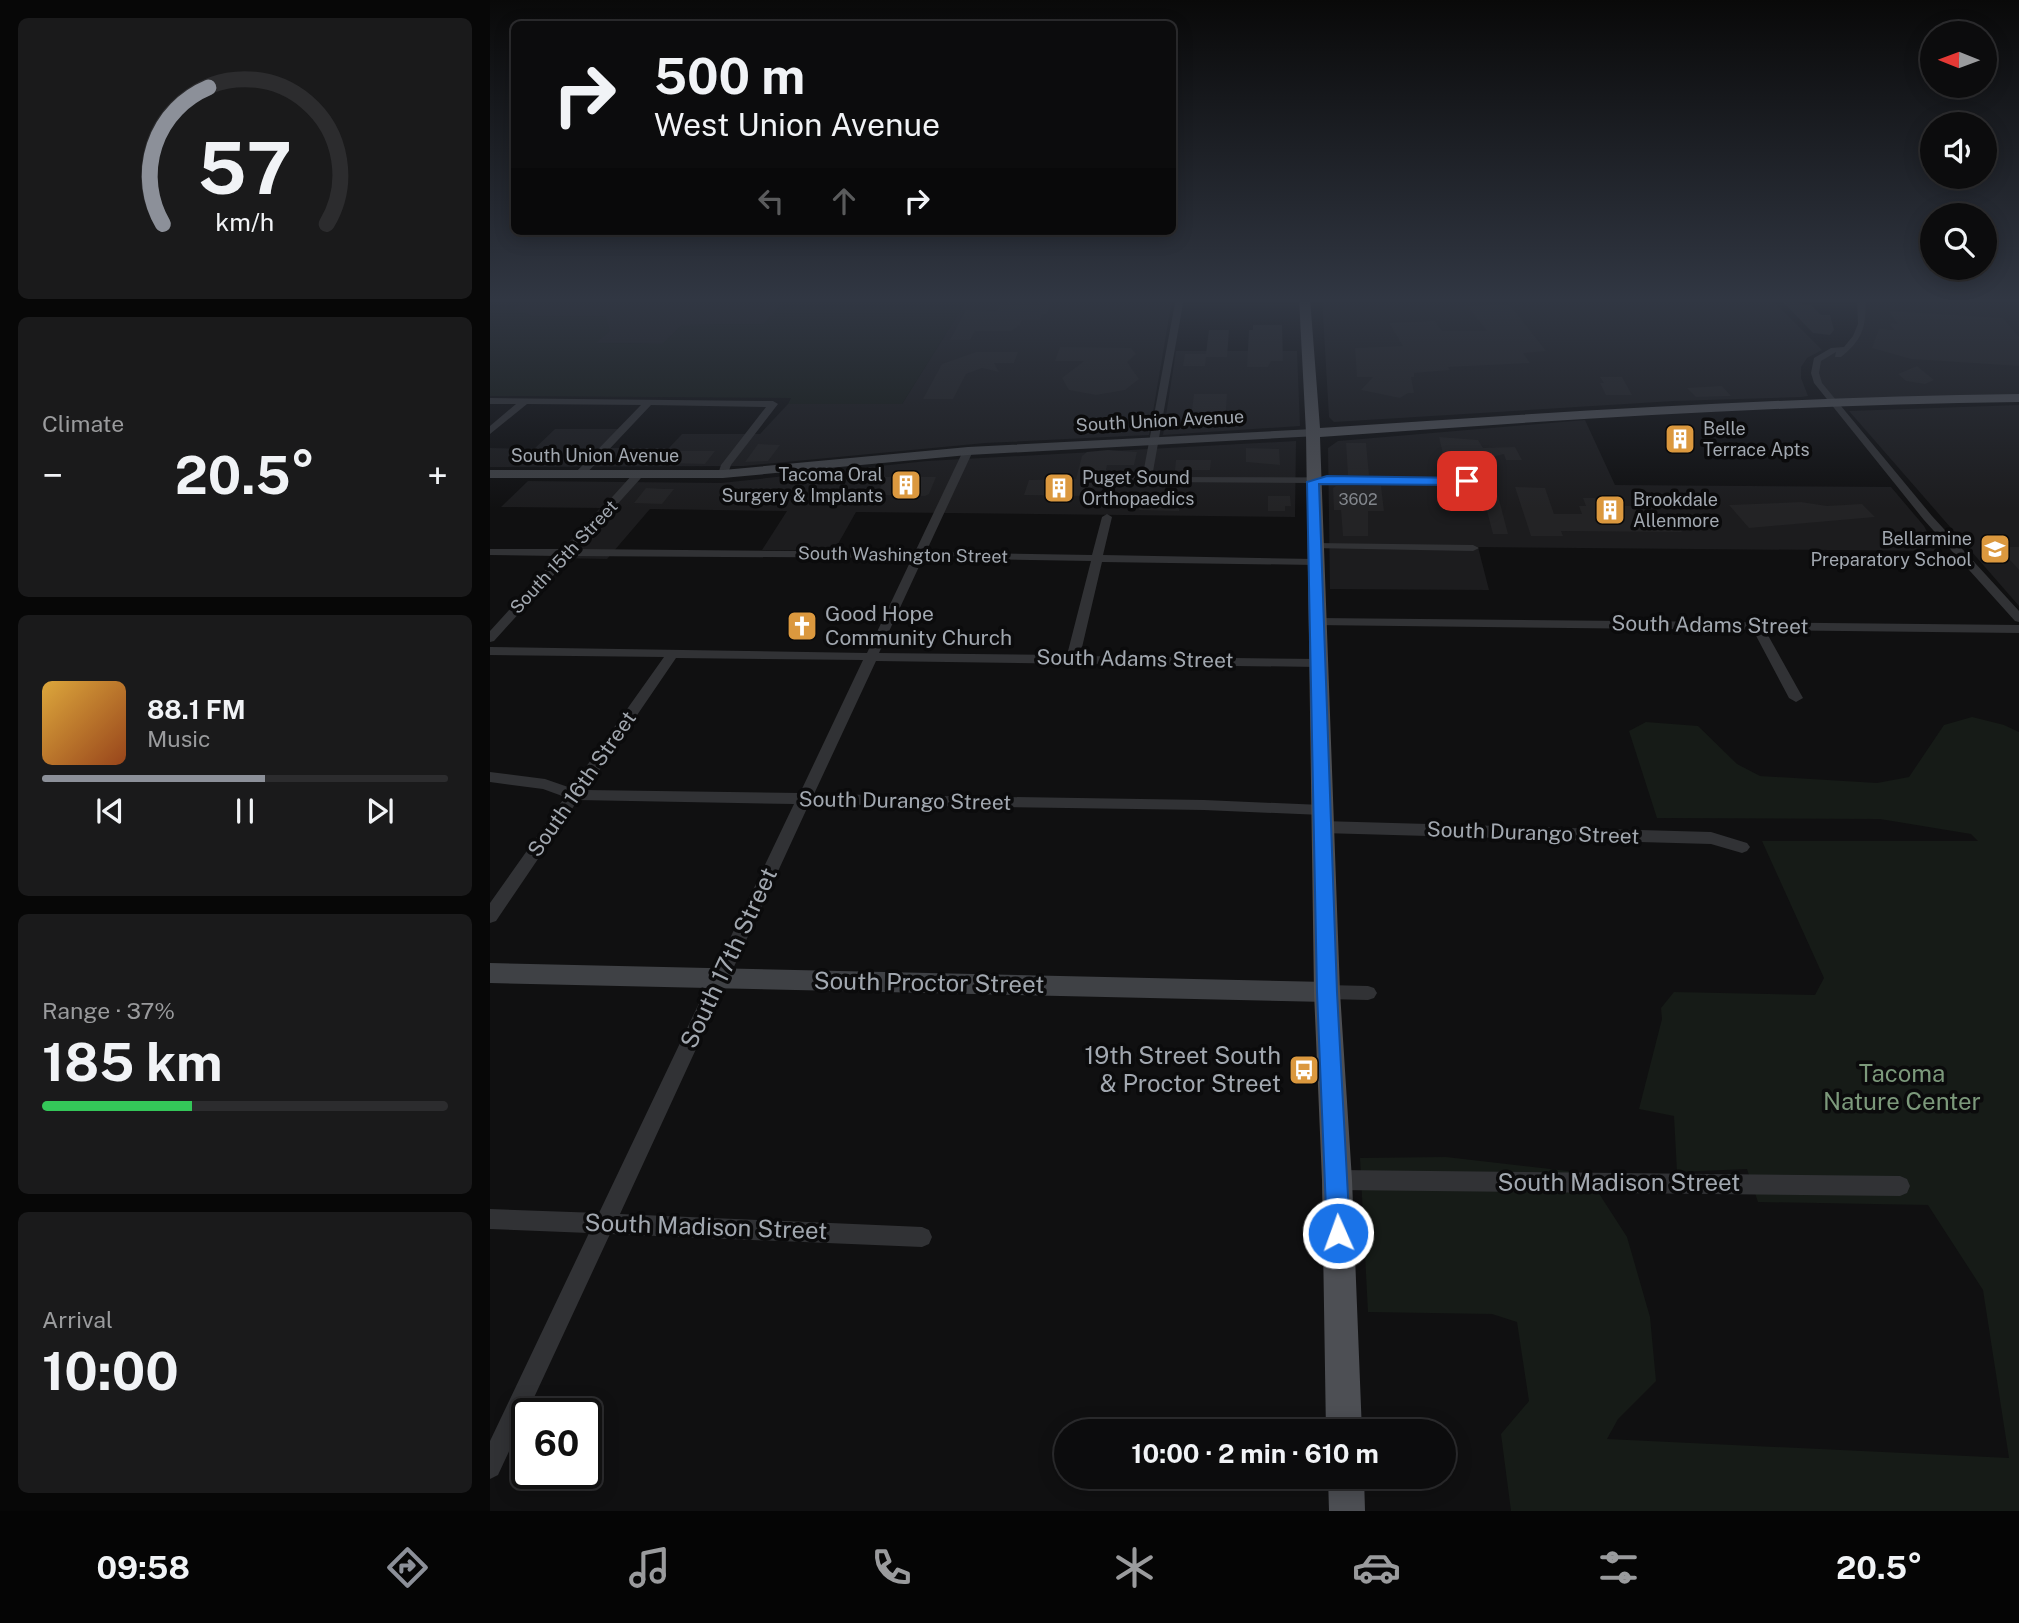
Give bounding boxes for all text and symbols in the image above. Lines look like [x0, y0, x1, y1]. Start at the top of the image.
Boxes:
north arrow [1920, 21, 1997, 98]
map controls [1920, 21, 1997, 280]
text: 500 m [654, 47, 805, 105]
icon: right [539, 49, 630, 140]
text: West Union Avenue [654, 106, 940, 143]
button: sound [1920, 112, 1997, 189]
text: 57 [198, 126, 292, 211]
icon: left [752, 182, 790, 220]
icon: ahead [825, 182, 863, 220]
icon: right [898, 182, 936, 220]
button: search [1920, 203, 1997, 280]
text: km/h [216, 207, 274, 237]
street label: South Union Avenue [1075, 406, 1245, 435]
text: Climate [42, 410, 124, 437]
place label: Belle Terrace Apts [1703, 418, 1810, 460]
building icon: Belle Terrace Apts [1663, 422, 1697, 456]
text: 20.5° [175, 445, 315, 506]
street label: South Union Avenue [511, 445, 679, 466]
pin [1437, 451, 1497, 511]
text: − [42, 453, 63, 498]
text: + [427, 453, 448, 498]
icon: arrive [1448, 462, 1486, 500]
place label: Tacoma Oral Surgery & Implants [721, 464, 883, 506]
place label: Puget Sound Orthopaedics [1082, 467, 1194, 509]
building icon: Tacoma Oral Surgery & Implants [889, 468, 923, 502]
building icon: Puget Sound Orthopaedics [1042, 471, 1076, 505]
place label: Brookdale Allenmore [1633, 489, 1719, 531]
house number: 3602 [1338, 490, 1378, 509]
building icon: Brookdale Allenmore [1593, 493, 1627, 527]
street label: South 15th Street [506, 496, 622, 618]
place label: Bellarmine Preparatory School [1811, 528, 1972, 570]
school or university icon: Bellarmine Preparatory School [1978, 532, 2012, 566]
street label: South Washington Street [798, 542, 1008, 567]
place label: Good Hope Community Church [825, 601, 1012, 650]
church icon: Good Hope Community Church [785, 609, 819, 643]
street label: South Adams Street [1611, 610, 1809, 639]
street label: South Adams Street [1036, 644, 1234, 673]
text: 88.1 FM [147, 694, 246, 725]
street label: South 16th Street [522, 706, 641, 861]
text: Music [147, 725, 211, 752]
street label: South Durango Street [798, 786, 1012, 815]
icon: previous [91, 792, 129, 830]
icon: pause [226, 792, 264, 830]
icon: next [361, 792, 399, 830]
street label: South Durango Street [1426, 816, 1640, 849]
street label: South 17th Street [674, 863, 782, 1052]
street label: South Proctor Street [813, 966, 1045, 998]
text: Range · 37% [42, 997, 175, 1024]
text: 185 km [42, 1032, 223, 1093]
place label: 19th Street South & Proctor Street [1085, 1041, 1281, 1097]
bus stop icon: 19th Street South & Proctor Street [1287, 1053, 1321, 1087]
park label: Tacoma Nature Center [1823, 1059, 1981, 1115]
street label: South Madison Street [1498, 1168, 1740, 1196]
position arrow [1301, 1196, 1375, 1270]
street label: South Madison Street [584, 1208, 828, 1244]
text: Arrival [42, 1306, 113, 1333]
text: 10:00 [42, 1341, 179, 1402]
speed limit sign: 60 [511, 1398, 602, 1489]
text: 10:00 · 2 min · 610 m [1131, 1438, 1379, 1469]
icon: directions [383, 1543, 432, 1592]
icon: music [625, 1543, 674, 1592]
icon: phone [867, 1543, 916, 1592]
icon: climate [1110, 1543, 1159, 1592]
icon: car [1352, 1543, 1401, 1592]
icon: filters [1594, 1543, 1643, 1592]
text: 09:58 [97, 1549, 190, 1586]
text: 20.5° [1836, 1549, 1922, 1586]

